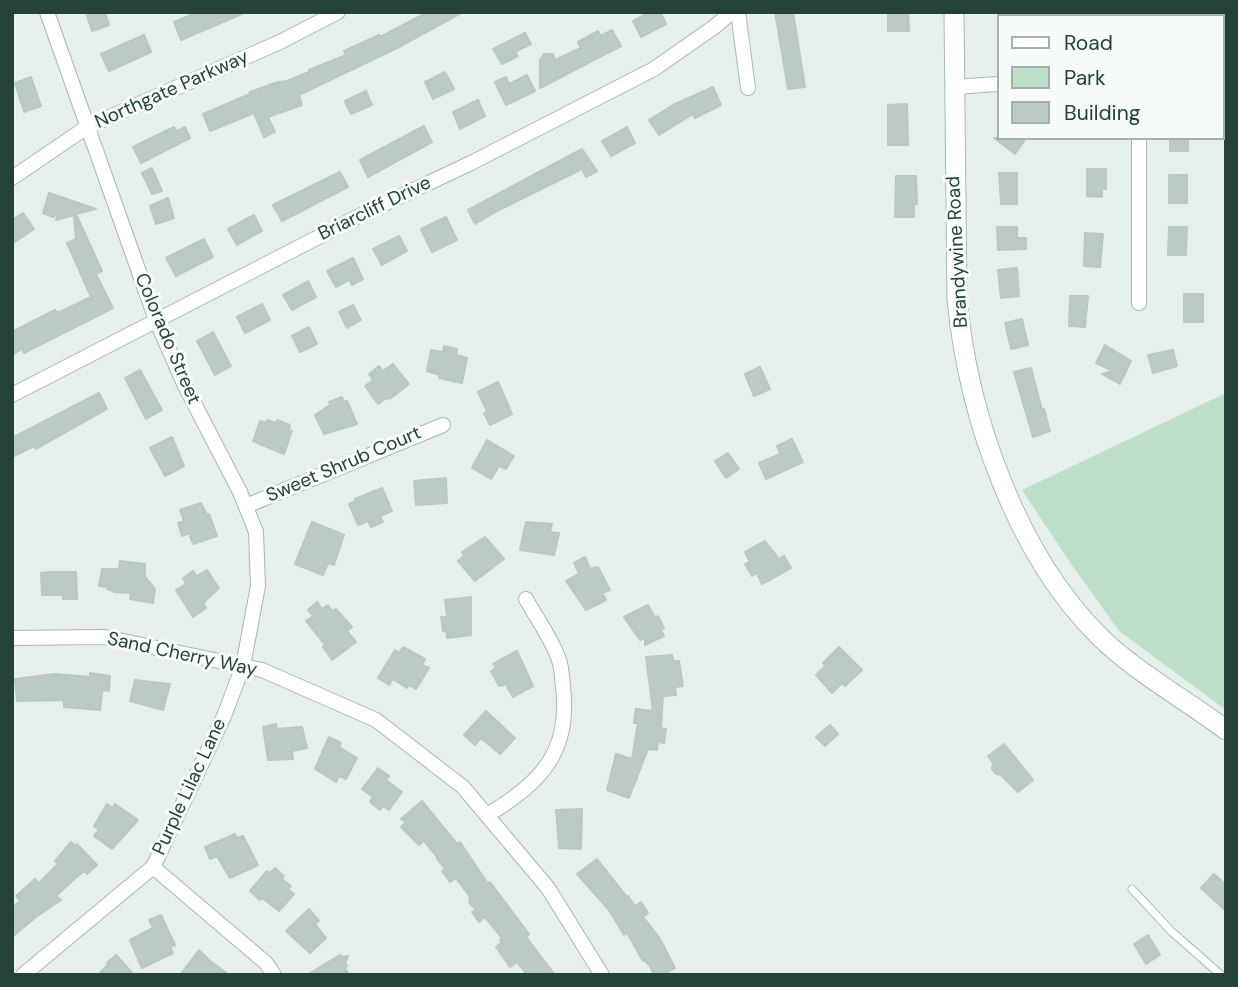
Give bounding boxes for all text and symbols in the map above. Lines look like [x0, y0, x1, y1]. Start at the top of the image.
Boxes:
legend [996, 14, 1224, 140]
text: Road [1064, 29, 1113, 57]
street label: Northgate Parkway [92, 46, 252, 134]
text: Park [1064, 64, 1105, 92]
text: Building [1064, 99, 1140, 127]
street label: Briarcliff Drive [315, 172, 435, 246]
street label: Brandywine Road [943, 175, 973, 329]
street label: Colorado Street [129, 270, 205, 408]
street label: Sweet Shrub Court [263, 422, 425, 508]
street label: Sand Cherry Way [105, 628, 259, 682]
street label: Purple Lilac Lane [148, 715, 232, 859]

